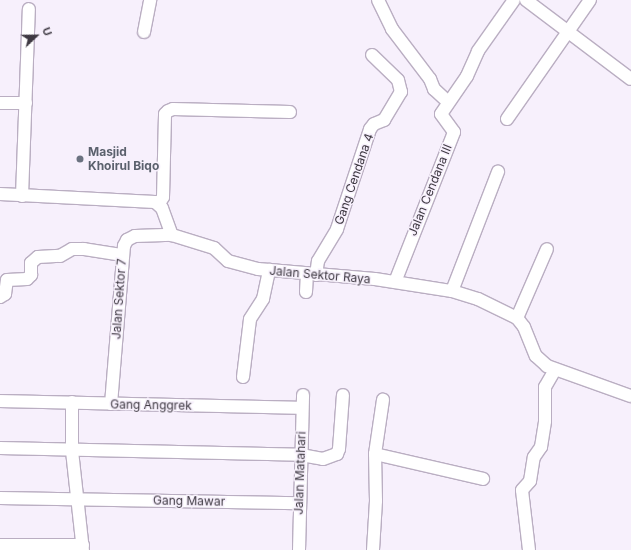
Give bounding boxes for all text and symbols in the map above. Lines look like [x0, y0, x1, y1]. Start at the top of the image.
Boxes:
north arrow [16, 16, 56, 56]
text: U [39, 25, 55, 38]
street label: Gang Cendana 4 [332, 132, 376, 226]
street label: Jalan Cendana III [405, 142, 455, 238]
place label: Masjid Khoirul Biqo [88, 145, 159, 173]
marker: Masjid Khoirul Biqo [75, 154, 85, 164]
street label: Jalan Sektor 7 [109, 258, 129, 340]
street label: Jalan Sektor Raya [269, 263, 371, 287]
street label: Gang Anggrek [110, 397, 192, 413]
street label: Jalan Matahari [291, 431, 309, 515]
street label: Gang Mawar [153, 493, 225, 509]

